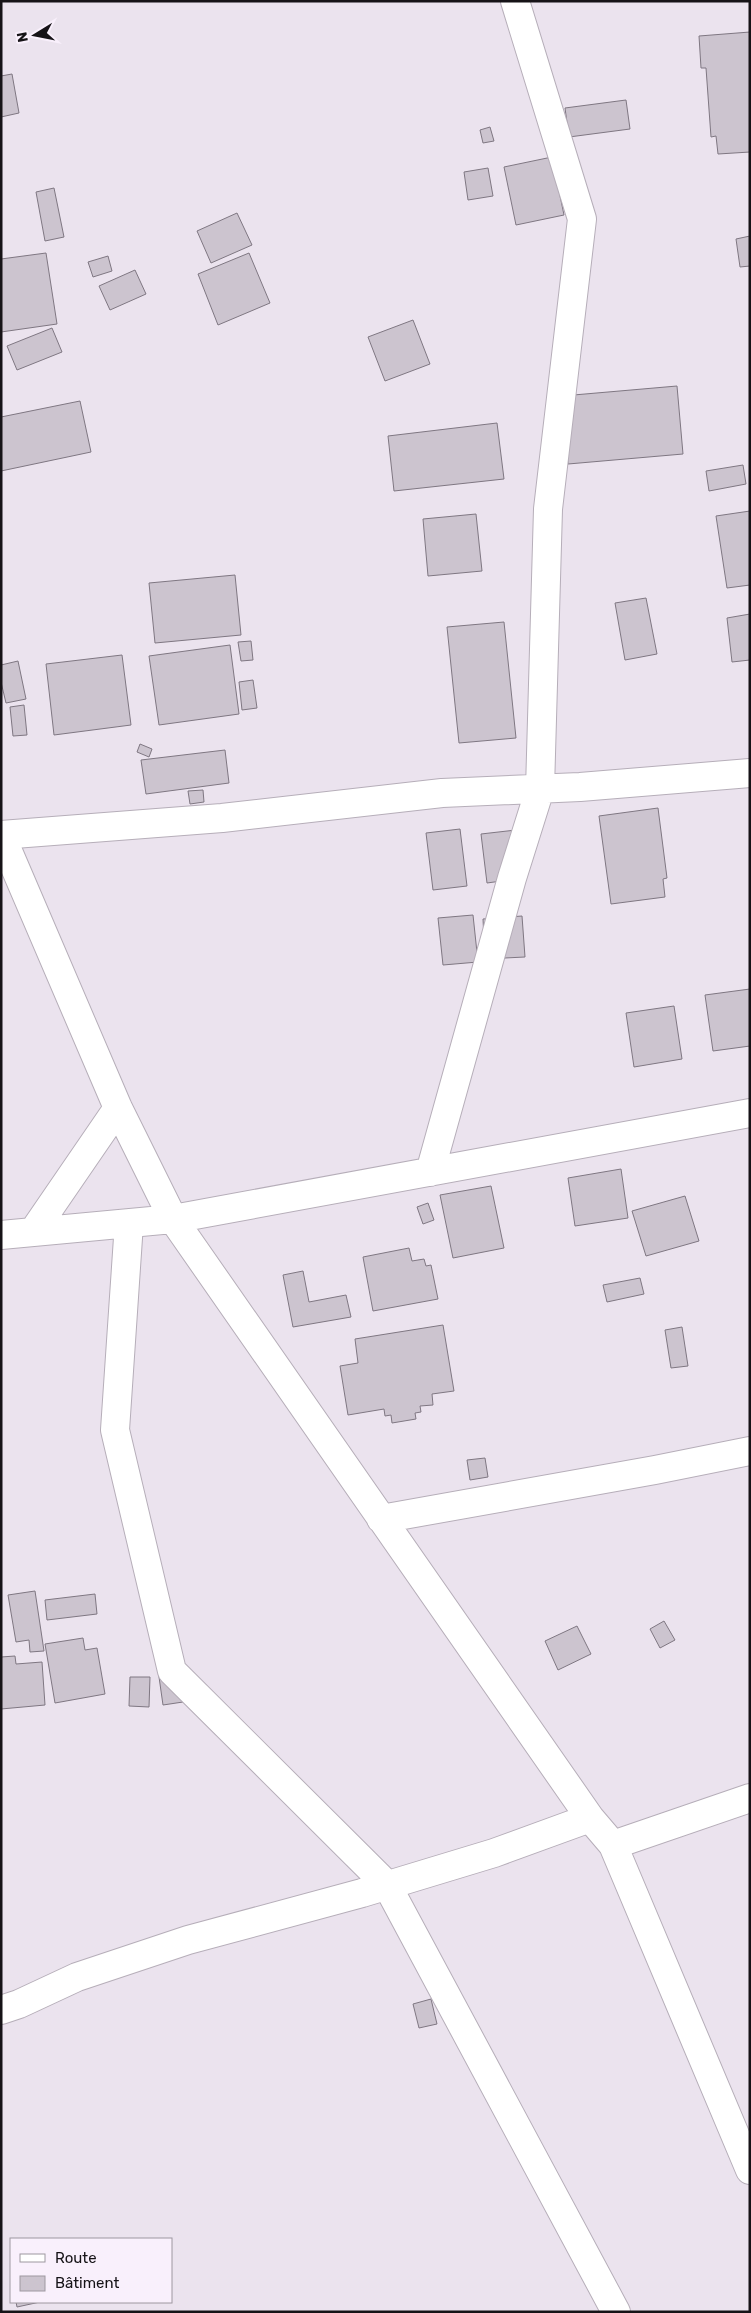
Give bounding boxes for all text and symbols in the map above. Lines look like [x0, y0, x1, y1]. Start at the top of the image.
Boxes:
north arrow [10, 10, 60, 60]
text: N [13, 31, 32, 44]
legend [10, 2238, 172, 2303]
text: Route [55, 2249, 97, 2267]
text: Bâtiment [55, 2274, 119, 2292]

